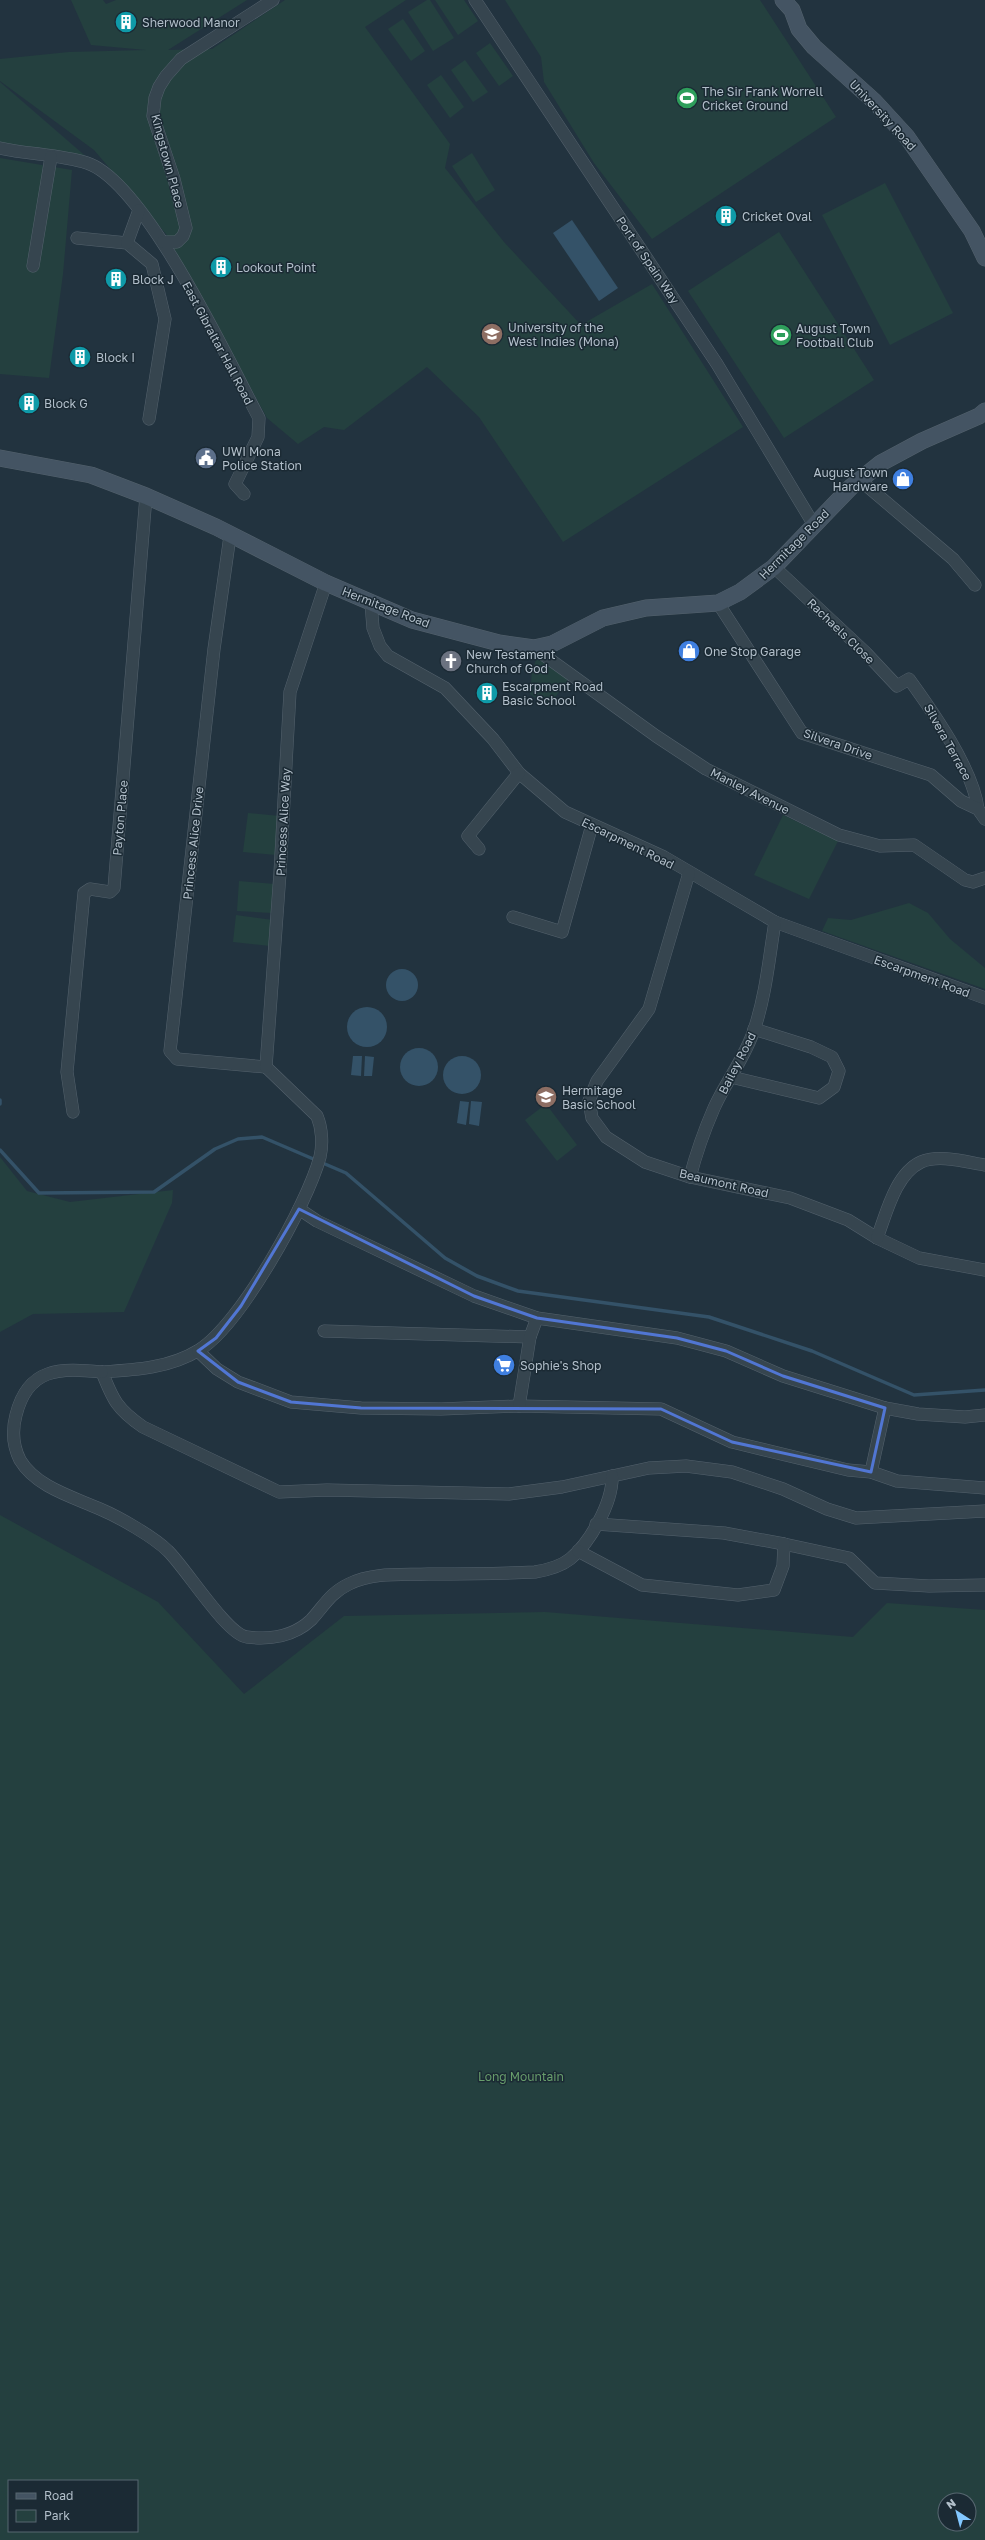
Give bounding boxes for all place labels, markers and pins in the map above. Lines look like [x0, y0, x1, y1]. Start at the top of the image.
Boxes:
building icon: Sherwood Manor [113, 9, 139, 35]
place label: Sherwood Manor [142, 15, 240, 30]
place label: The Sir Frank Worrell Cricket Ground [702, 84, 823, 113]
sports icon: The Sir Frank Worrell Cricket Ground [674, 85, 700, 111]
building icon: Cricket Oval [713, 203, 739, 229]
place label: Cricket Oval [742, 209, 812, 224]
building icon: Lookout Point [208, 254, 234, 280]
place label: Lookout Point [236, 260, 316, 275]
building icon: Block J [103, 266, 129, 292]
place label: Block J [132, 272, 174, 287]
place label: University of the West Indies (Mona) [508, 320, 619, 349]
school or university icon: University of the West Indies (Mona) [479, 321, 505, 347]
place label: August Town Football Club [796, 321, 874, 350]
sports icon: August Town Football Club [768, 322, 794, 348]
building icon: Block I [67, 344, 93, 370]
place label: Block I [96, 350, 135, 365]
building icon: Block G [16, 390, 42, 416]
place label: Block G [44, 396, 88, 411]
place label: UWI Mona Police Station [222, 444, 302, 473]
public building icon: UWI Mona Police Station [193, 445, 219, 471]
place label: August Town Hardware [814, 465, 888, 494]
shop icon: August Town Hardware [890, 466, 916, 492]
shop icon: One Stop Garage [676, 638, 702, 664]
place label: One Stop Garage [704, 644, 801, 659]
place label: New Testament Church of God [466, 647, 556, 676]
church icon: New Testament Church of God [438, 648, 464, 674]
place label: Escarpment Road Basic School [502, 679, 603, 708]
building icon: Escarpment Road Basic School [474, 680, 500, 706]
place label: Hermitage Basic School [562, 1083, 636, 1112]
school or university icon: Hermitage Basic School [533, 1084, 559, 1110]
supermarket icon: Sophie's Shop [491, 1352, 517, 1378]
place label: Sophie's Shop [520, 1358, 601, 1373]

